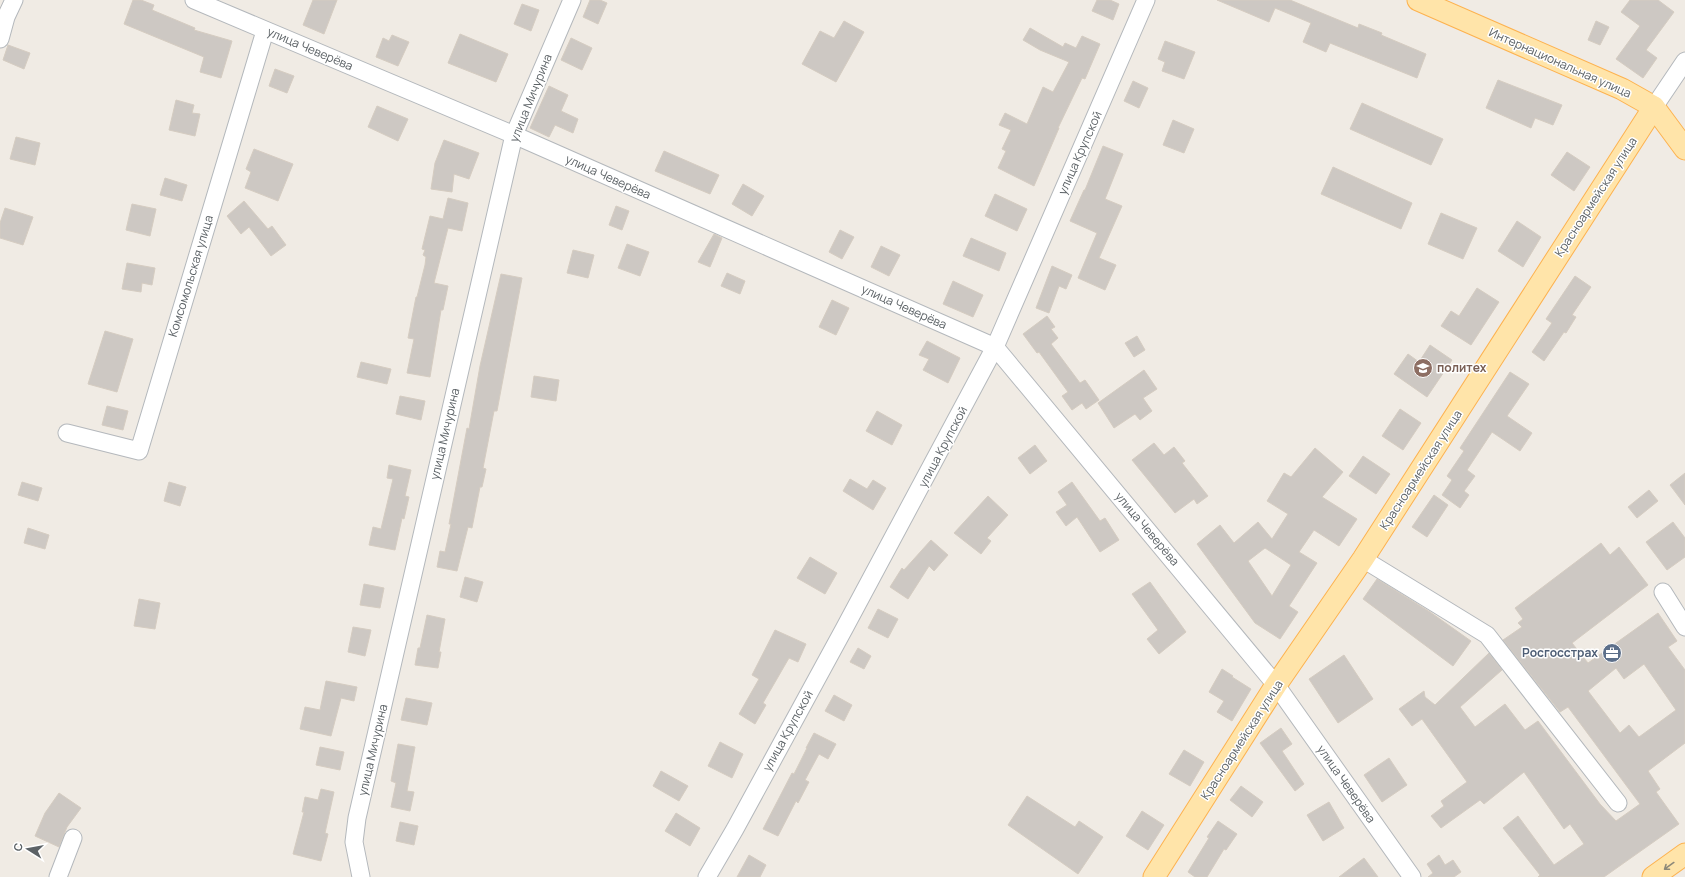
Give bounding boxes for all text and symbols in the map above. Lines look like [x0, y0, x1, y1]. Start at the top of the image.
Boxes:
street label: улица Чеверёва [265, 23, 356, 74]
street label: Интернациональная улица [1486, 23, 1634, 102]
street label: улица Мичурина [505, 51, 556, 144]
street label: улица Крупской [1054, 108, 1106, 197]
street label: Красноармейская улица [1550, 133, 1641, 260]
street label: улица Чеверёва [563, 150, 654, 203]
street label: Комсомольская улица [164, 213, 217, 339]
street label: улица Чеверёва [859, 280, 950, 333]
school or university icon: политех [1412, 357, 1434, 379]
place label: политех [1437, 359, 1487, 376]
street label: улица Мичурина [426, 386, 463, 481]
street label: улица Крупской [914, 403, 971, 490]
street label: Красноармейская улица [1375, 406, 1466, 533]
street label: улица Чеверёва [1111, 488, 1183, 569]
office icon: Росгосстрах [1601, 642, 1623, 664]
place label: Росгосстрах [1522, 644, 1598, 661]
street label: Красноармейская улица [1196, 676, 1287, 803]
street label: улица Крупской [758, 687, 817, 774]
street label: улица Мичурина [354, 702, 391, 797]
street label: улица Чеверёва [1313, 741, 1380, 826]
north arrow [8, 829, 48, 869]
text: С [10, 842, 26, 852]
one-way arrow [1664, 861, 1675, 870]

